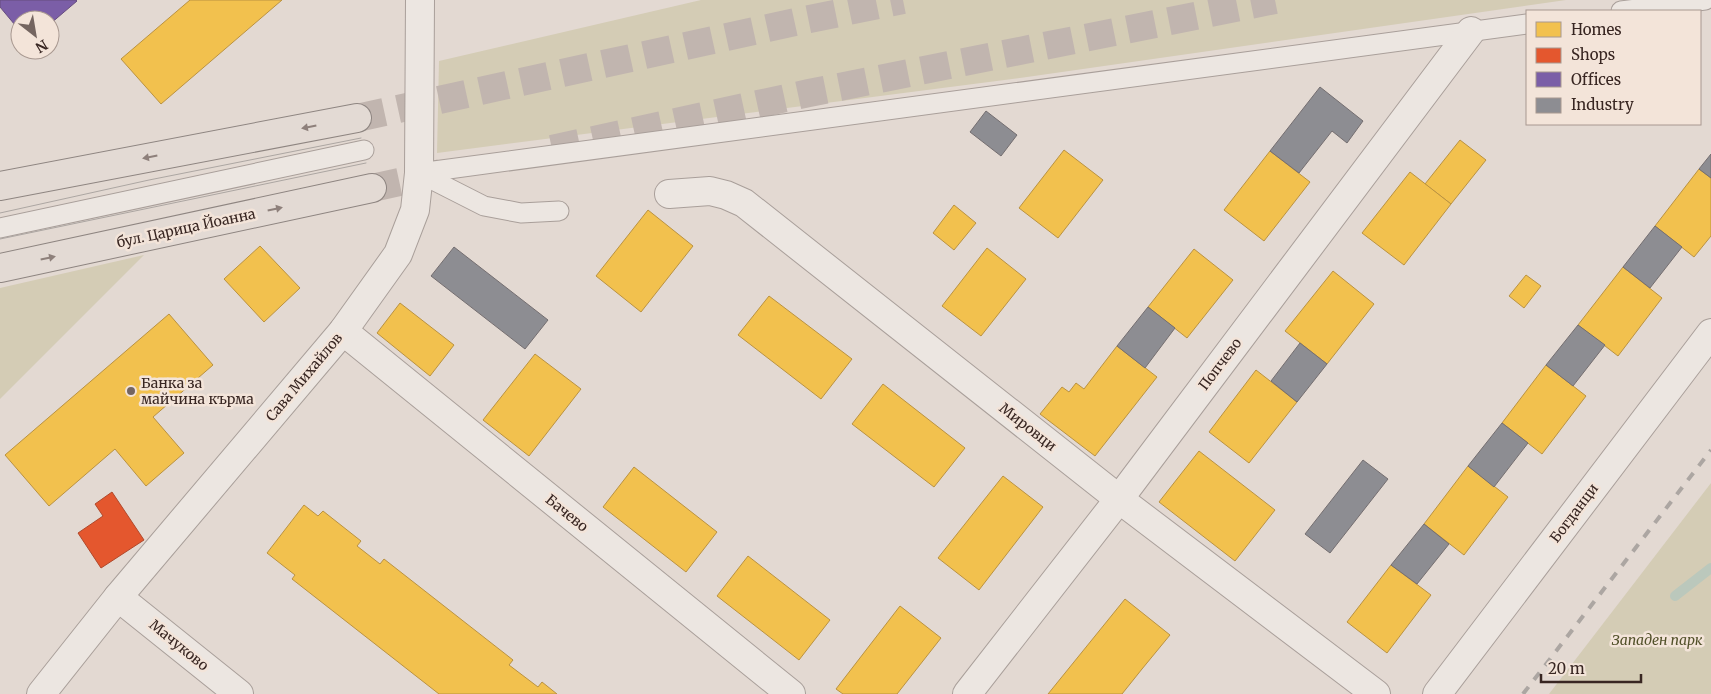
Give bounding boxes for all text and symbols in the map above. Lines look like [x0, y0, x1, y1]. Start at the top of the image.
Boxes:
north arrow [10, 10, 60, 60]
legend [1526, 10, 1701, 125]
text: Homes [1571, 20, 1622, 39]
text: N [32, 36, 51, 57]
text: Shops [1571, 45, 1615, 64]
text: Offices [1571, 70, 1621, 89]
text: Industry [1571, 95, 1634, 114]
one-way arrow [302, 123, 317, 131]
one-way arrow [141, 154, 157, 162]
street label: бул. Царица Йоанна [115, 204, 257, 251]
one-way arrow [267, 205, 282, 213]
one-way arrow [40, 254, 55, 262]
street label: Сава Михайлов [262, 329, 346, 425]
street label: Попчево [1195, 334, 1245, 394]
place label: Банка за майчина кърма [141, 374, 254, 408]
marker: Банка за майчина кърма [125, 385, 137, 397]
street label: Мировци [996, 399, 1060, 455]
street label: Богданци [1546, 480, 1602, 546]
street label: Бачево [542, 490, 592, 536]
street label: Мачуково [146, 616, 212, 674]
park label: Западен парк [1611, 631, 1703, 649]
scale bar [1541, 652, 1641, 684]
text: 20 m [1548, 659, 1585, 678]

